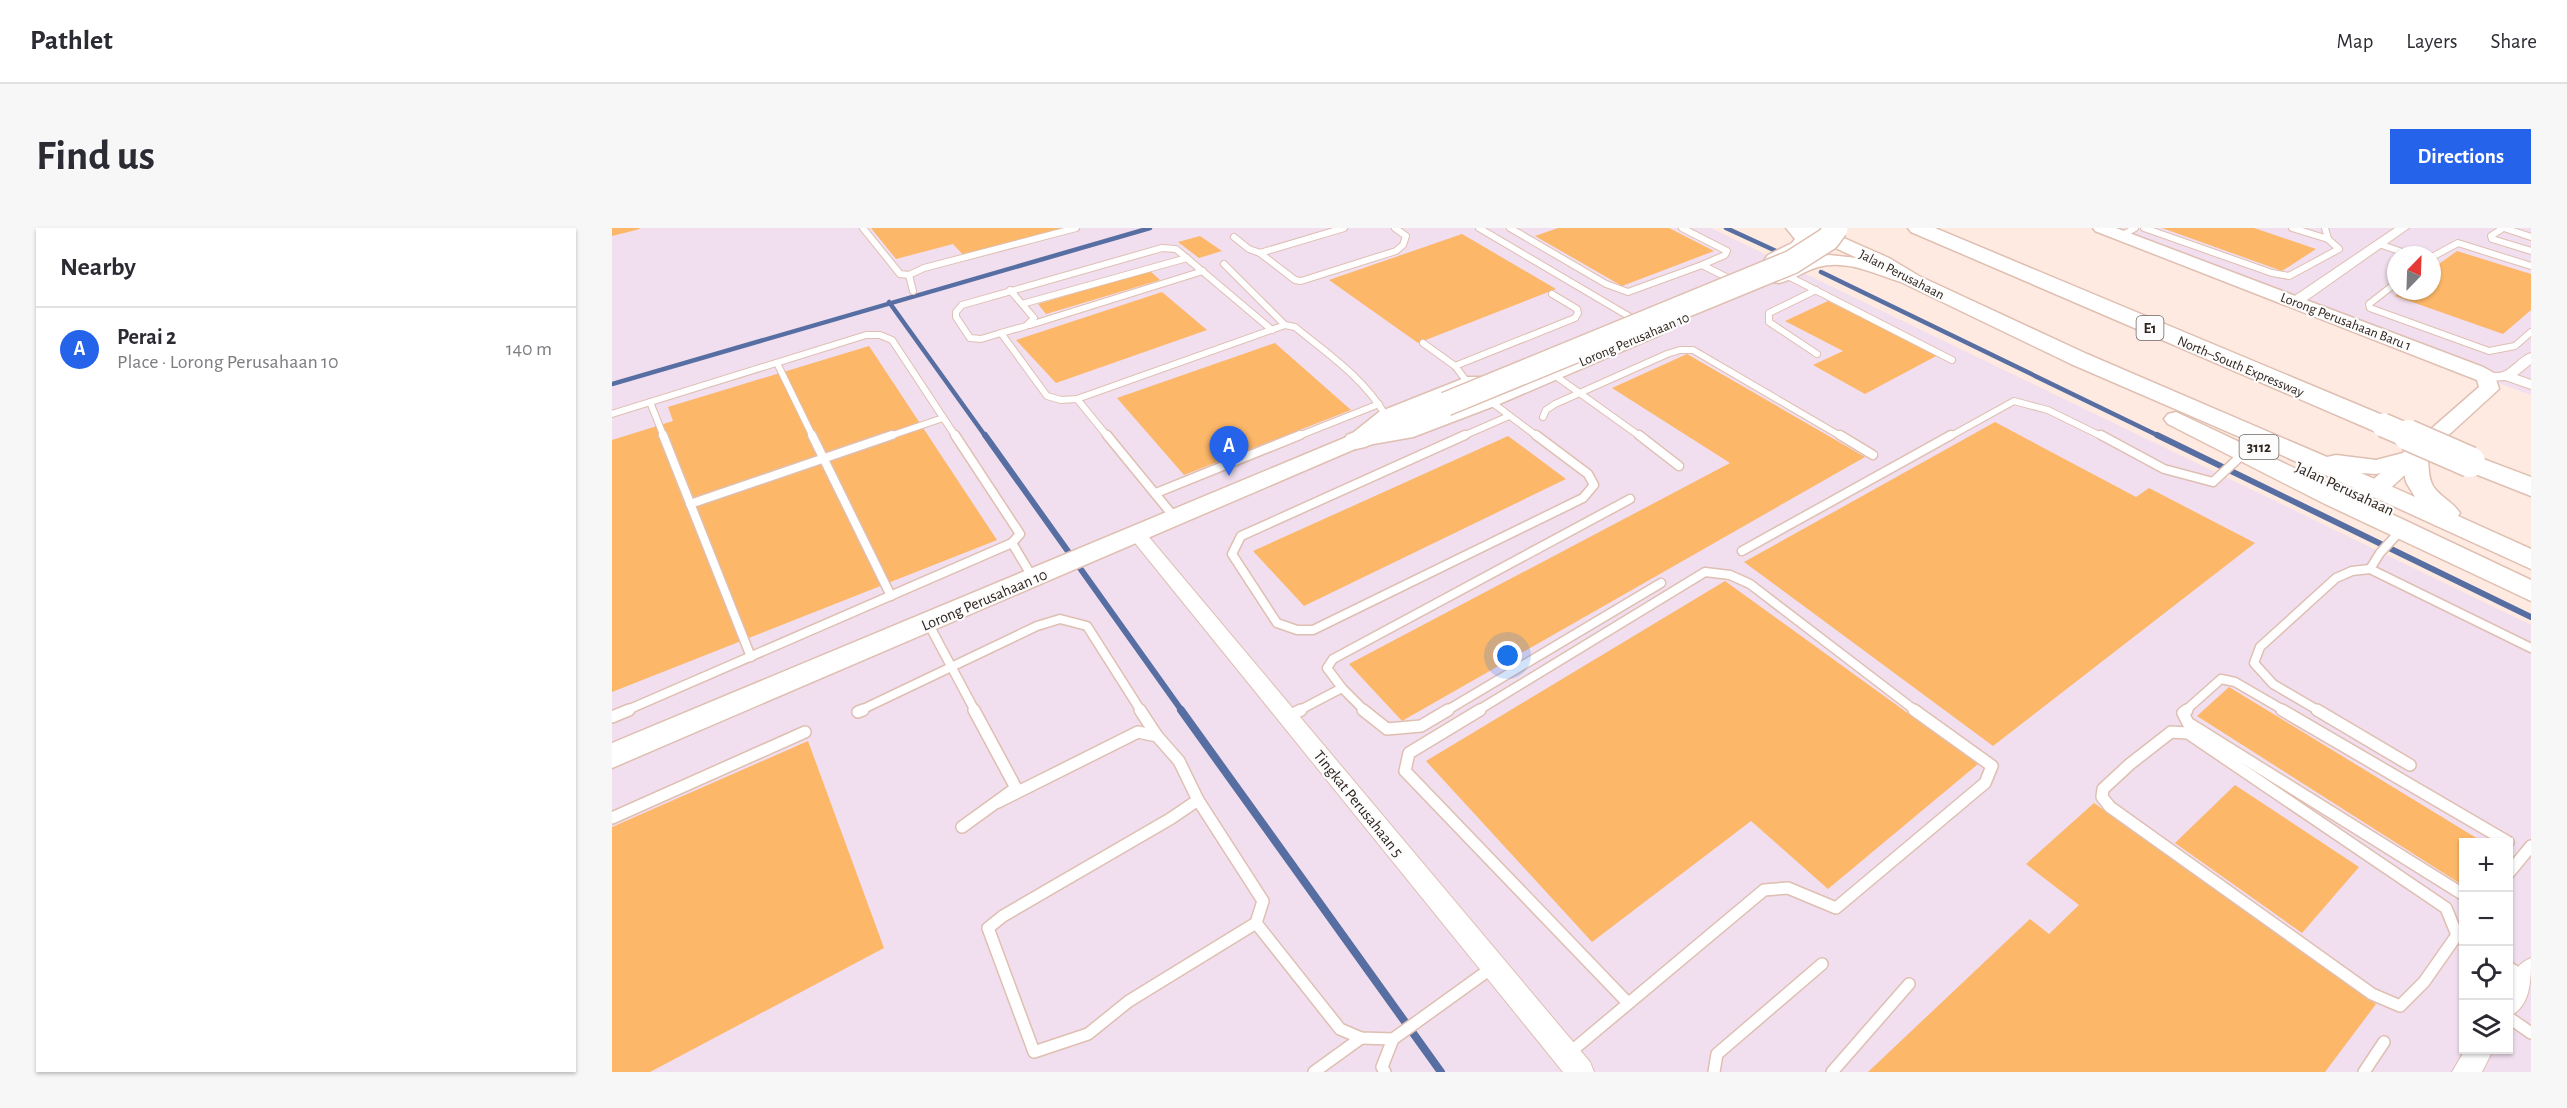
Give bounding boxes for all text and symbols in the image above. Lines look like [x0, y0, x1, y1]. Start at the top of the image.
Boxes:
text: Pathlet [30, 27, 113, 55]
text: Map [2337, 31, 2373, 52]
text: Layers [2406, 31, 2457, 52]
text: Share [2490, 31, 2537, 52]
button: Directions [2390, 129, 2531, 184]
text: Find us [36, 135, 155, 177]
north arrow [2387, 246, 2441, 300]
street label: Jalan Perusahaan [1857, 247, 1946, 302]
text: Nearby [60, 254, 136, 280]
street label: Lorong Perusahaan Baru 1 [2278, 291, 2413, 353]
street label: Lorong Perusahaan 10 [1577, 310, 1692, 369]
road number: E1 [2136, 316, 2164, 340]
text: Perai 2 [117, 326, 176, 348]
street label: North–South Expressway [2175, 334, 2306, 400]
text: A [74, 339, 86, 359]
text: 140 m [506, 339, 552, 359]
text: Place · Lorong Perusahaan 10 [117, 352, 339, 372]
pin: A [1210, 426, 1248, 476]
road number: 3112 [2240, 435, 2278, 459]
street label: Jalan Perusahaan [2293, 459, 2396, 519]
street label: Lorong Perusahaan 10 [919, 566, 1050, 634]
your location [1493, 641, 1522, 670]
street label: Tingkat Perusahaan 5 [1310, 747, 1406, 860]
map controls [2459, 838, 2513, 1054]
button: + [2459, 838, 2513, 892]
button: − [2459, 892, 2513, 946]
button: locate [2459, 946, 2513, 1000]
button: layers [2459, 1000, 2513, 1054]

